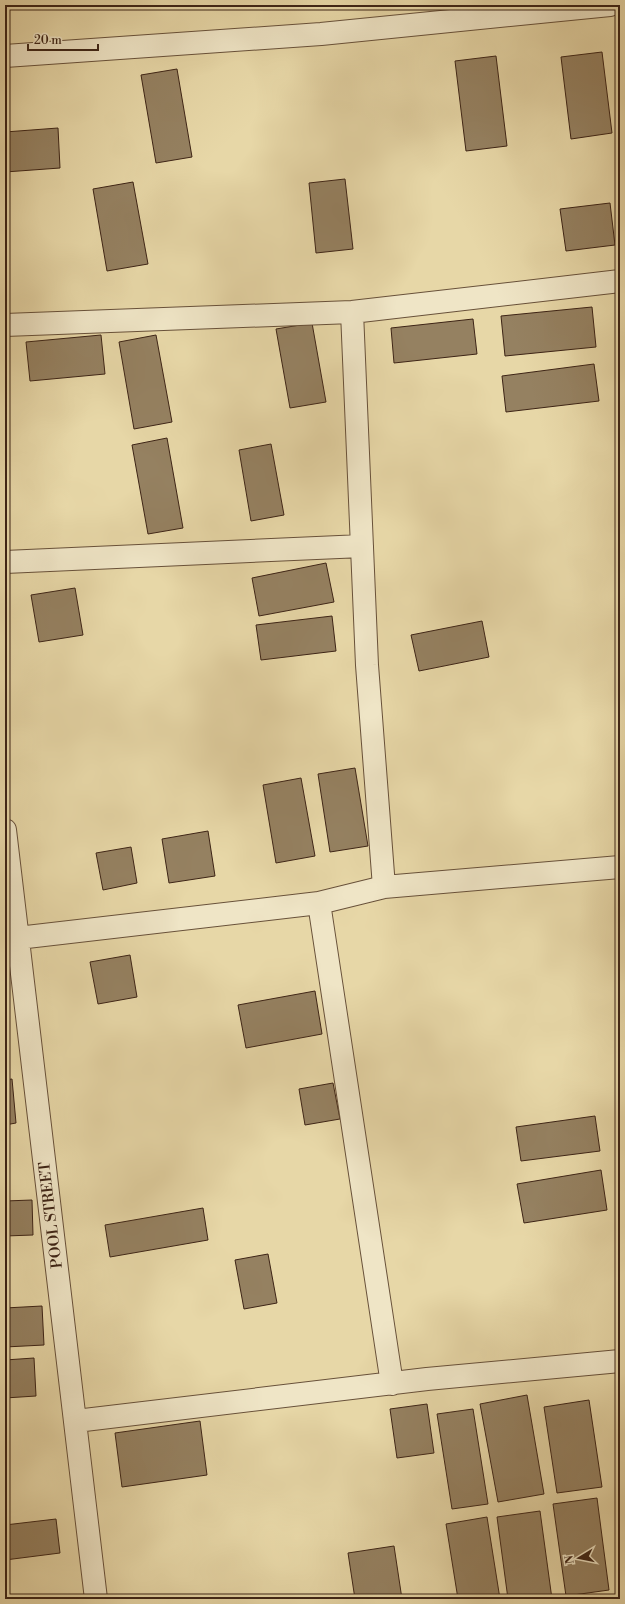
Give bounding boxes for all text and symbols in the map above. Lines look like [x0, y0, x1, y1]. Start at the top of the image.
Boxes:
scale bar [28, 26, 98, 52]
text: 20 m [34, 33, 62, 48]
street label: POOL STREET [35, 1160, 67, 1269]
north arrow [559, 1538, 599, 1578]
text: N [562, 1554, 578, 1565]

